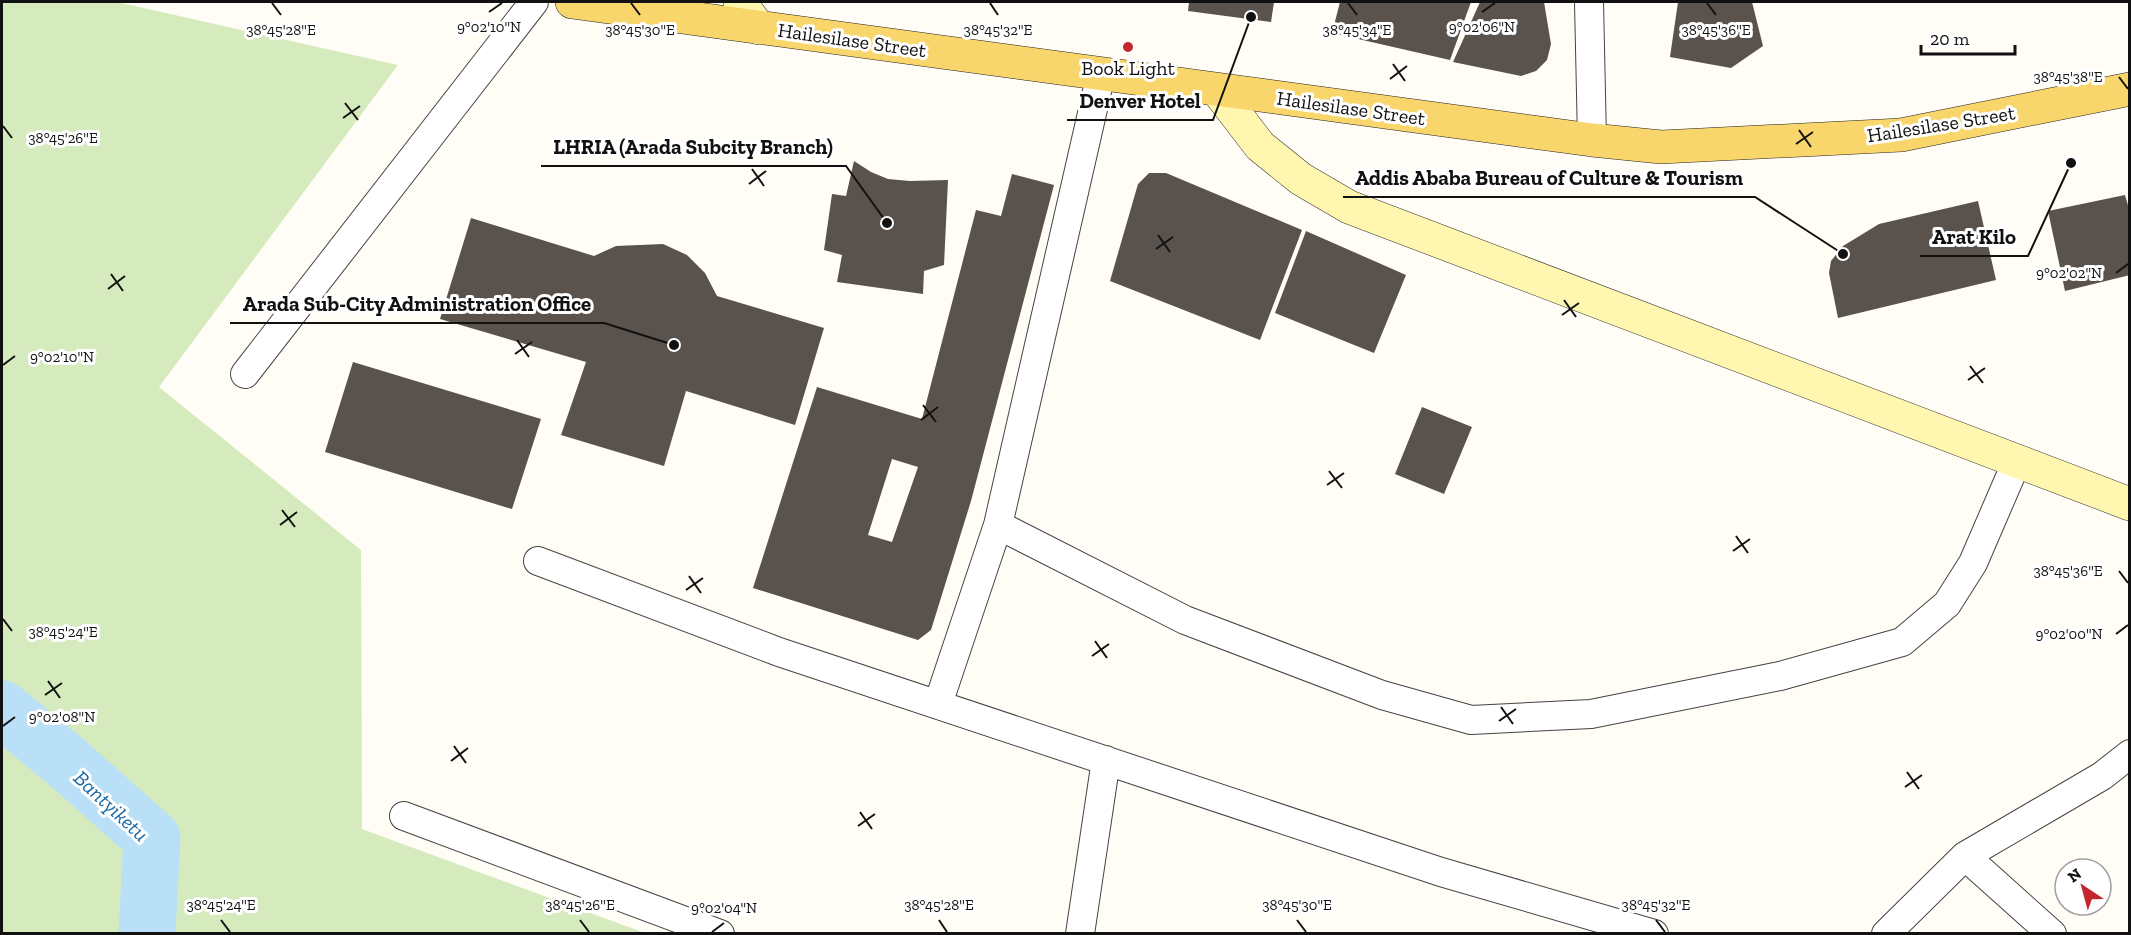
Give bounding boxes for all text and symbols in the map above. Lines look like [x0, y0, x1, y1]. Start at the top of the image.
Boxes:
text: 9°02'10"N [457, 18, 521, 36]
street label: Hailesilase Street [776, 18, 928, 62]
text: 9°02'06"N [1449, 18, 1515, 36]
scale bar [1921, 18, 2016, 56]
text: 38°45'28"E [246, 21, 316, 39]
text: 38°45'30"E [605, 21, 675, 39]
text: 38°45'32"E [964, 21, 1033, 39]
text: 38°45'34"E [1323, 21, 1392, 39]
text: 38°45'36"E [1681, 21, 1751, 39]
text: 20 m [1930, 28, 1970, 50]
marker: Book Light [1121, 40, 1135, 54]
place label: Book Light [1081, 56, 1175, 80]
text: 38°45'38"E [2033, 68, 2103, 86]
callout: Denver Hotel [1067, 81, 1213, 120]
street label: Hailesilase Street [1275, 86, 1427, 130]
text: Denver Hotel [1079, 88, 1201, 113]
street label: Hailesilase Street [1865, 100, 2017, 148]
callout: LHRIA (Arada Subcity Branch) [541, 127, 846, 166]
text: 38°45'26"E [28, 129, 98, 147]
text: LHRIA (Arada Subcity Branch) [553, 134, 833, 159]
callout: Addis Ababa Bureau of Culture & Tourism [1343, 158, 1755, 197]
text: Addis Ababa Bureau of Culture & Tourism [1355, 165, 1744, 190]
callout: Arat Kilo [1920, 217, 2028, 256]
text: Arat Kilo [1932, 224, 2016, 249]
text: 9°02'02"N [2036, 264, 2102, 282]
callout: Arada Sub-City Administration Office [230, 284, 604, 323]
text: Arada Sub-City Administration Office [243, 291, 591, 316]
text: 9°02'10"N [30, 348, 94, 366]
text: 38°45'36"E [2033, 562, 2103, 580]
text: 38°45'24"E [28, 623, 98, 641]
text: 9°02'00"N [2035, 625, 2103, 643]
text: 9°02'08"N [29, 708, 95, 726]
water label: Bantyiketu [69, 765, 154, 846]
north arrow [2053, 857, 2113, 917]
text: N [2064, 864, 2085, 887]
text: 38°45'24"E [186, 896, 256, 914]
text: 38°45'26"E [545, 896, 615, 914]
text: 38°45'28"E [904, 896, 974, 914]
text: 38°45'30"E [1262, 896, 1332, 914]
text: 38°45'32"E [1622, 896, 1691, 914]
text: 9°02'04"N [691, 899, 757, 917]

